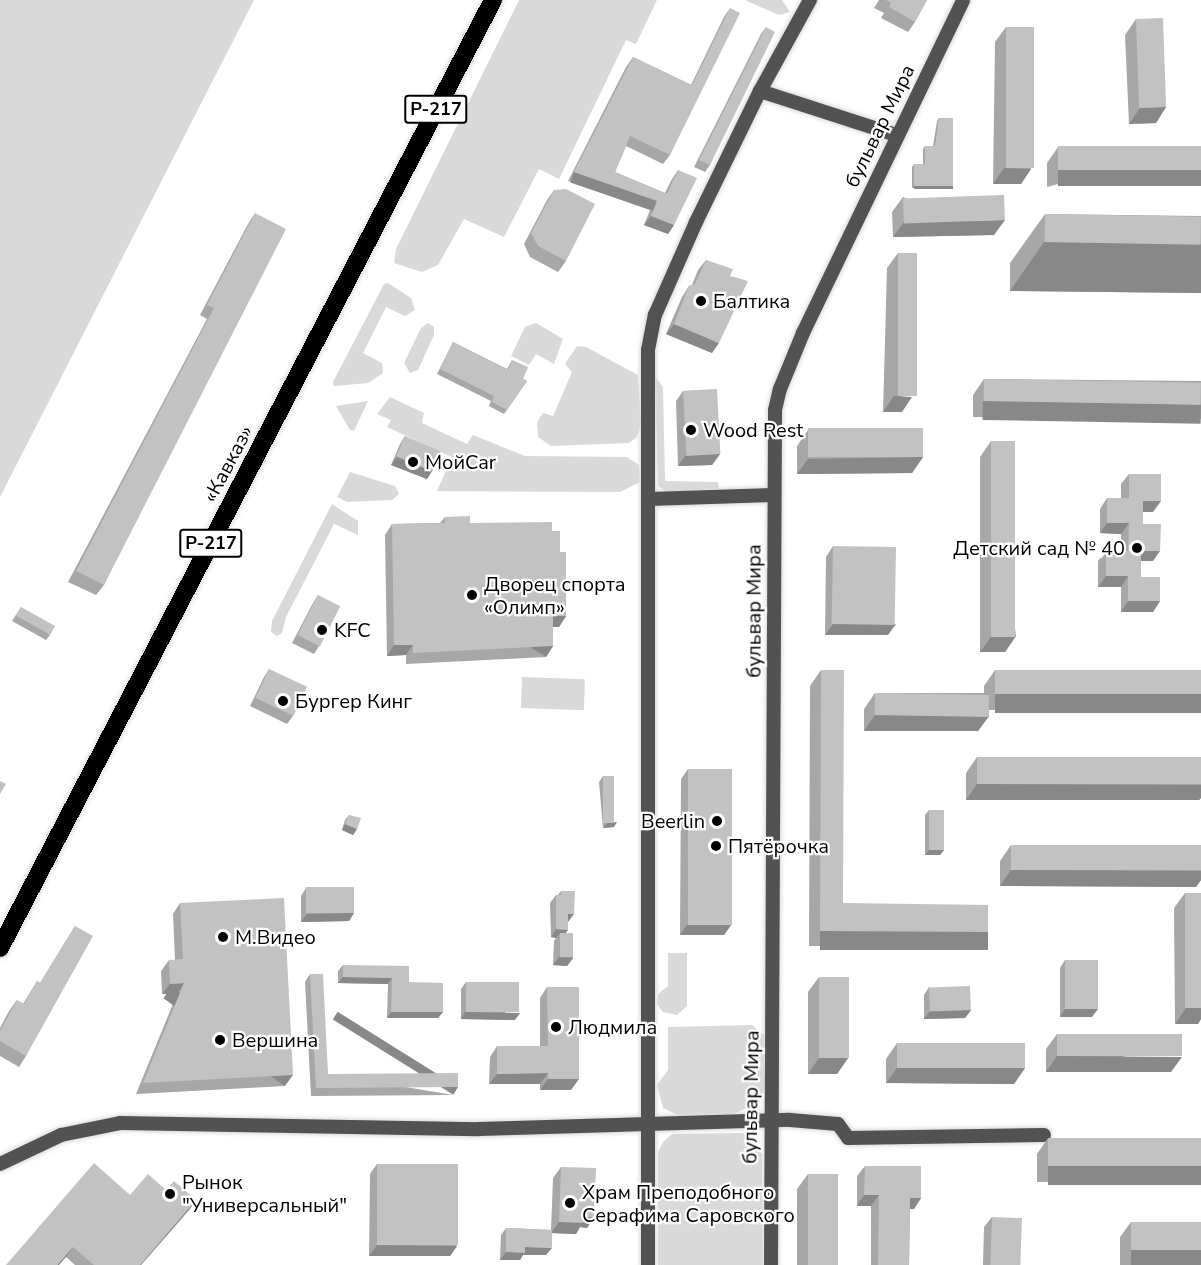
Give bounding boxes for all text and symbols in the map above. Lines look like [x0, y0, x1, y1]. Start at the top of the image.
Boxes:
street label: бульвар Мира [840, 61, 920, 191]
road number: Р-217 [403, 94, 469, 124]
place label: Балтика [713, 289, 790, 313]
marker: Балтика [694, 294, 708, 308]
place label: Wood Rest [703, 418, 803, 442]
street label: «Кавказ» [198, 422, 258, 506]
marker: Wood Rest [684, 423, 698, 437]
place label: МойCar [425, 450, 496, 474]
marker: МойCar [406, 455, 420, 469]
road number: Р-217 [178, 528, 244, 558]
place label: Детский сад № 40 [953, 536, 1125, 560]
marker: Детский сад № 40 [1130, 541, 1144, 555]
street label: бульвар Мира [742, 544, 766, 678]
place label: Дворец спорта «Олимп» [484, 572, 626, 619]
marker: Дворец спорта «Олимп» [465, 588, 479, 602]
place label: KFC [334, 618, 371, 642]
marker: KFC [315, 623, 329, 637]
place label: Бургер Кинг [295, 689, 412, 713]
marker: Бургер Кинг [276, 694, 290, 708]
place label: Beerlin [641, 809, 705, 833]
marker: Beerlin [710, 814, 724, 828]
place label: Пятёрочка [728, 834, 829, 858]
marker: Пятёрочка [709, 839, 723, 853]
place label: М.Видео [235, 925, 316, 949]
marker: М.Видео [216, 930, 230, 944]
place label: Людмила [568, 1015, 657, 1039]
marker: Людмила [549, 1020, 563, 1034]
place label: Вершина [232, 1028, 318, 1052]
street label: бульвар Мира [738, 1030, 764, 1164]
marker: Вершина [213, 1033, 227, 1047]
place label: Рынок "Универсальный" [182, 1170, 347, 1217]
place label: Храм Преподобного Серафима Саровского [582, 1180, 795, 1227]
marker: Рынок "Универсальный" [163, 1187, 177, 1201]
marker: Храм Преподобного Серафима Саровского [563, 1196, 577, 1210]

